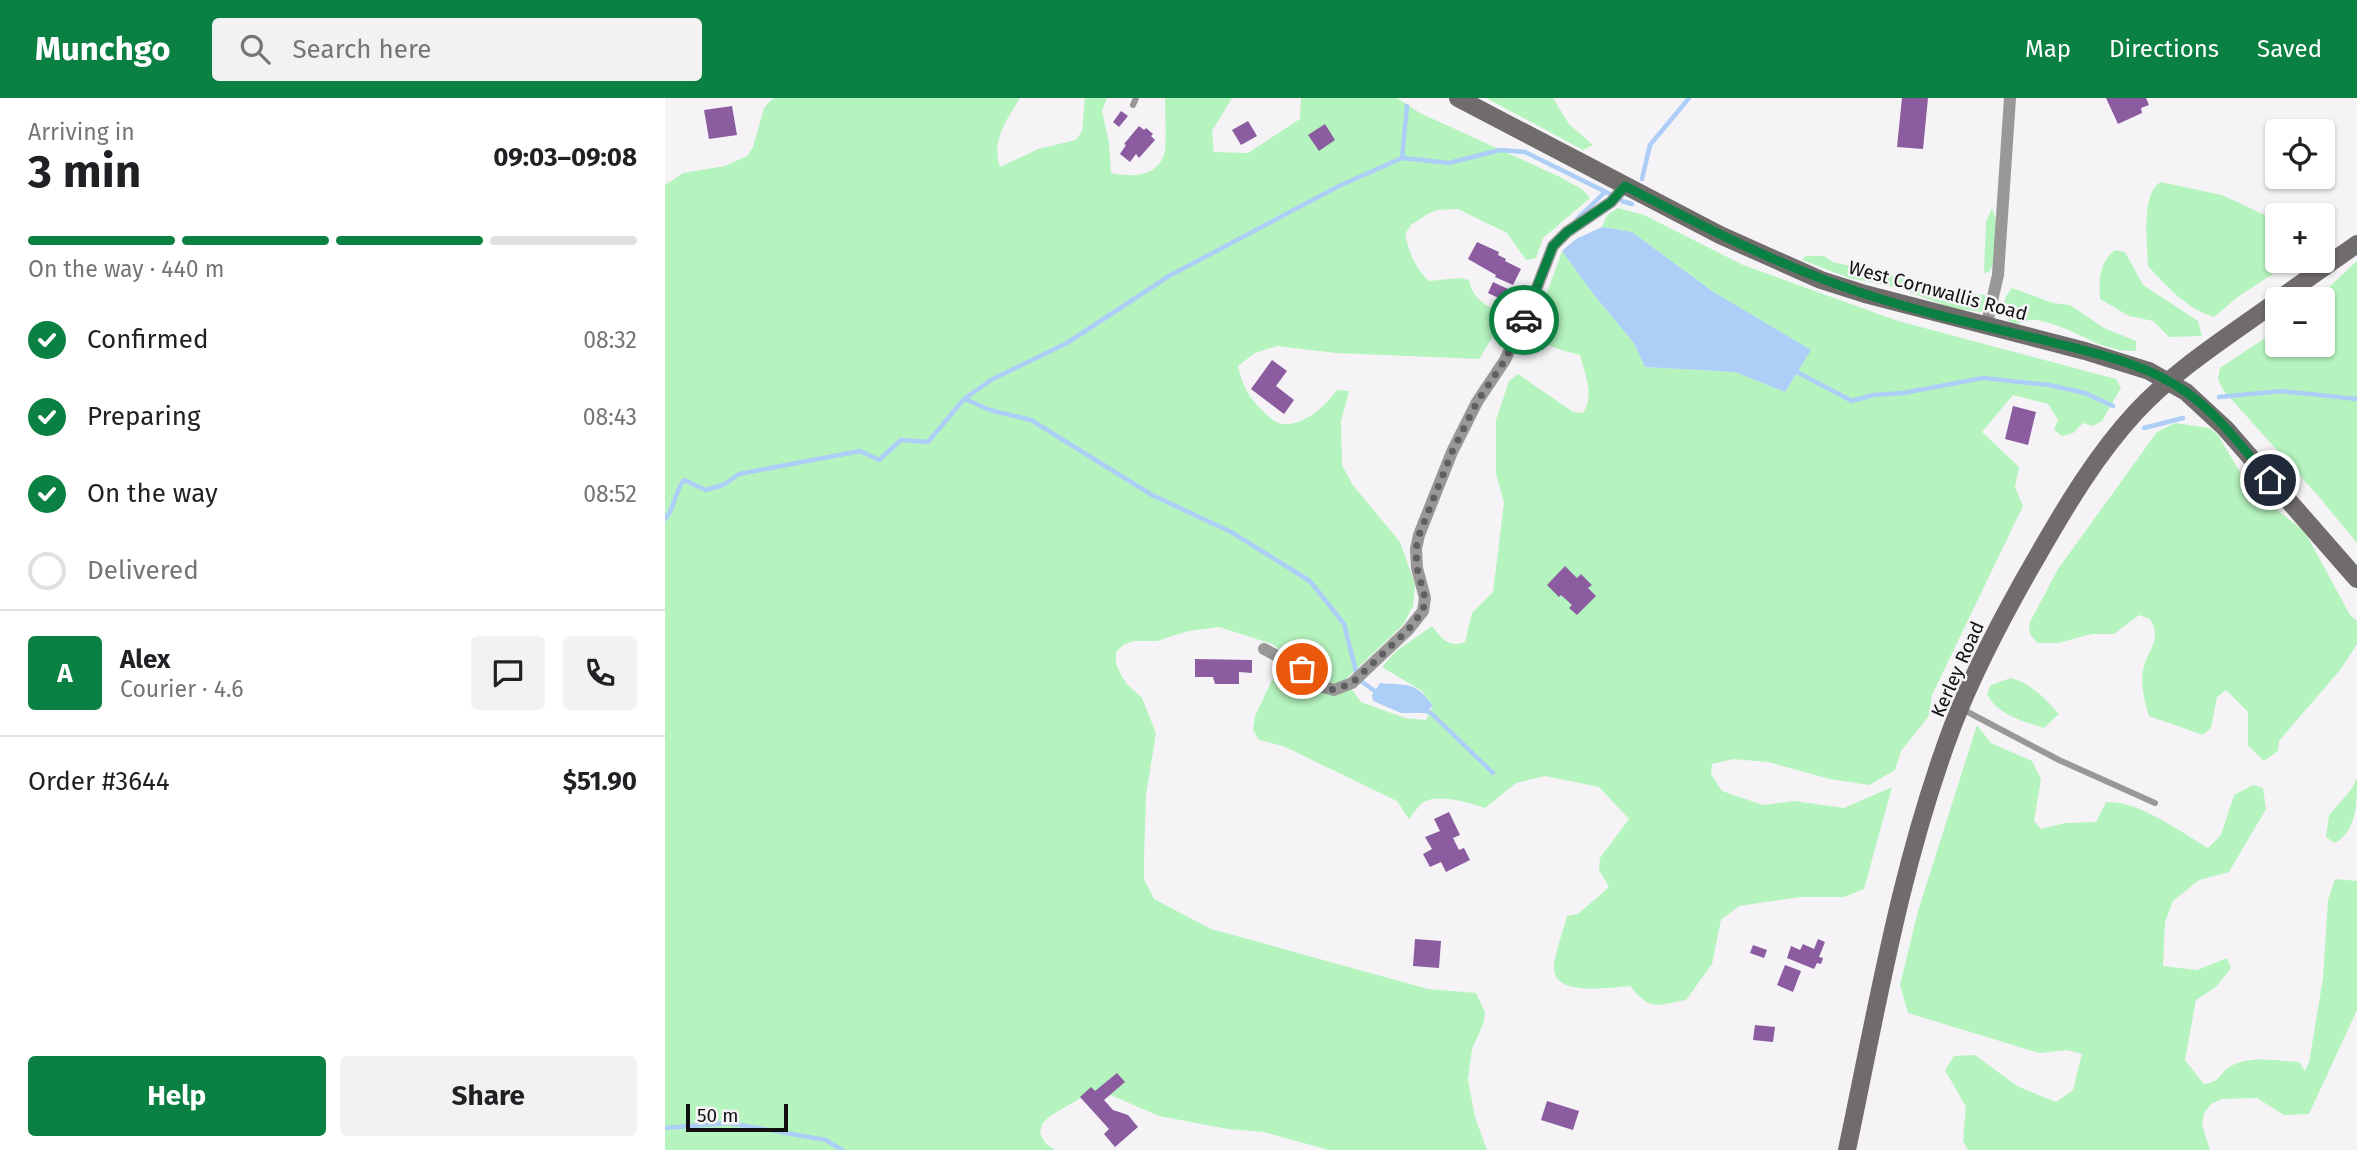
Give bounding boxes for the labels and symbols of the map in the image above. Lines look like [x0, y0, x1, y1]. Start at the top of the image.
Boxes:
street label: West Cornwallis Road [1846, 256, 2030, 325]
courier [1489, 285, 1559, 355]
pin [2240, 450, 2300, 510]
street label: Kerley Road [1926, 618, 1989, 721]
pin [1272, 639, 1332, 699]
scale bar [686, 1101, 787, 1133]

